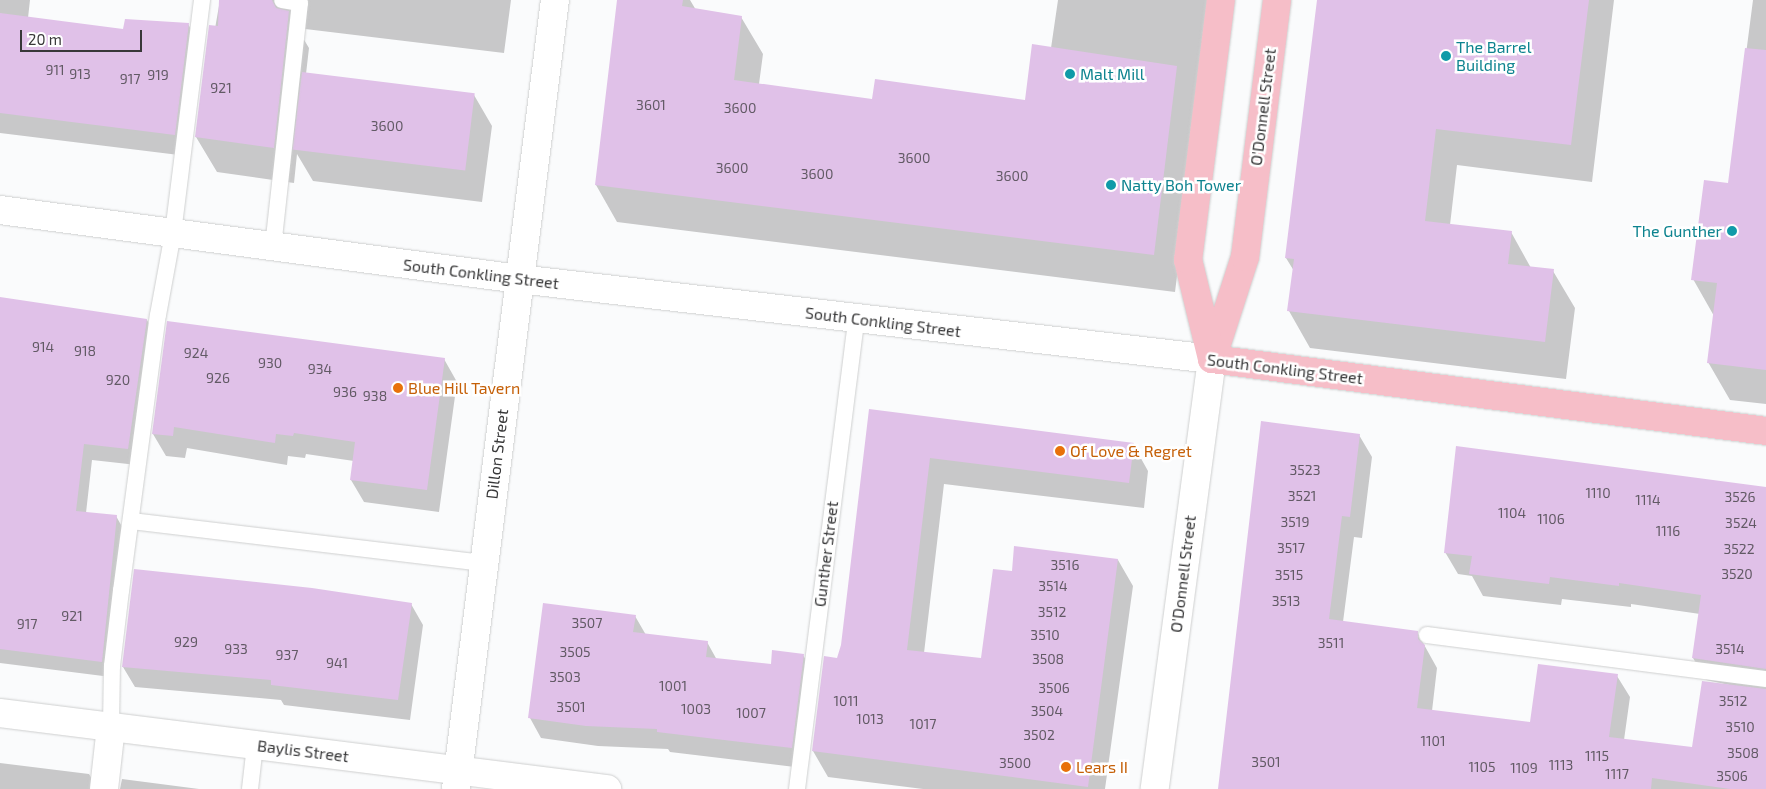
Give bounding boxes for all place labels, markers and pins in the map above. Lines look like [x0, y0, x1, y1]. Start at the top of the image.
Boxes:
place label: The Barrel Building [1456, 37, 1531, 75]
marker: The Barrel Building [1440, 50, 1452, 62]
place label: Malt Mill [1080, 64, 1145, 84]
marker: Malt Mill [1064, 68, 1076, 80]
place label: Natty Boh Tower [1121, 175, 1242, 195]
marker: Natty Boh Tower [1105, 179, 1117, 191]
place label: The Gunther [1632, 221, 1722, 241]
marker: The Gunther [1726, 225, 1738, 237]
place label: Blue Hill Tavern [408, 378, 521, 398]
marker: Blue Hill Tavern [392, 382, 404, 394]
place label: Of Love & Regret [1070, 441, 1192, 461]
marker: Of Love & Regret [1054, 445, 1066, 457]
place label: Lears II [1076, 757, 1128, 777]
marker: Lears II [1060, 761, 1072, 773]

